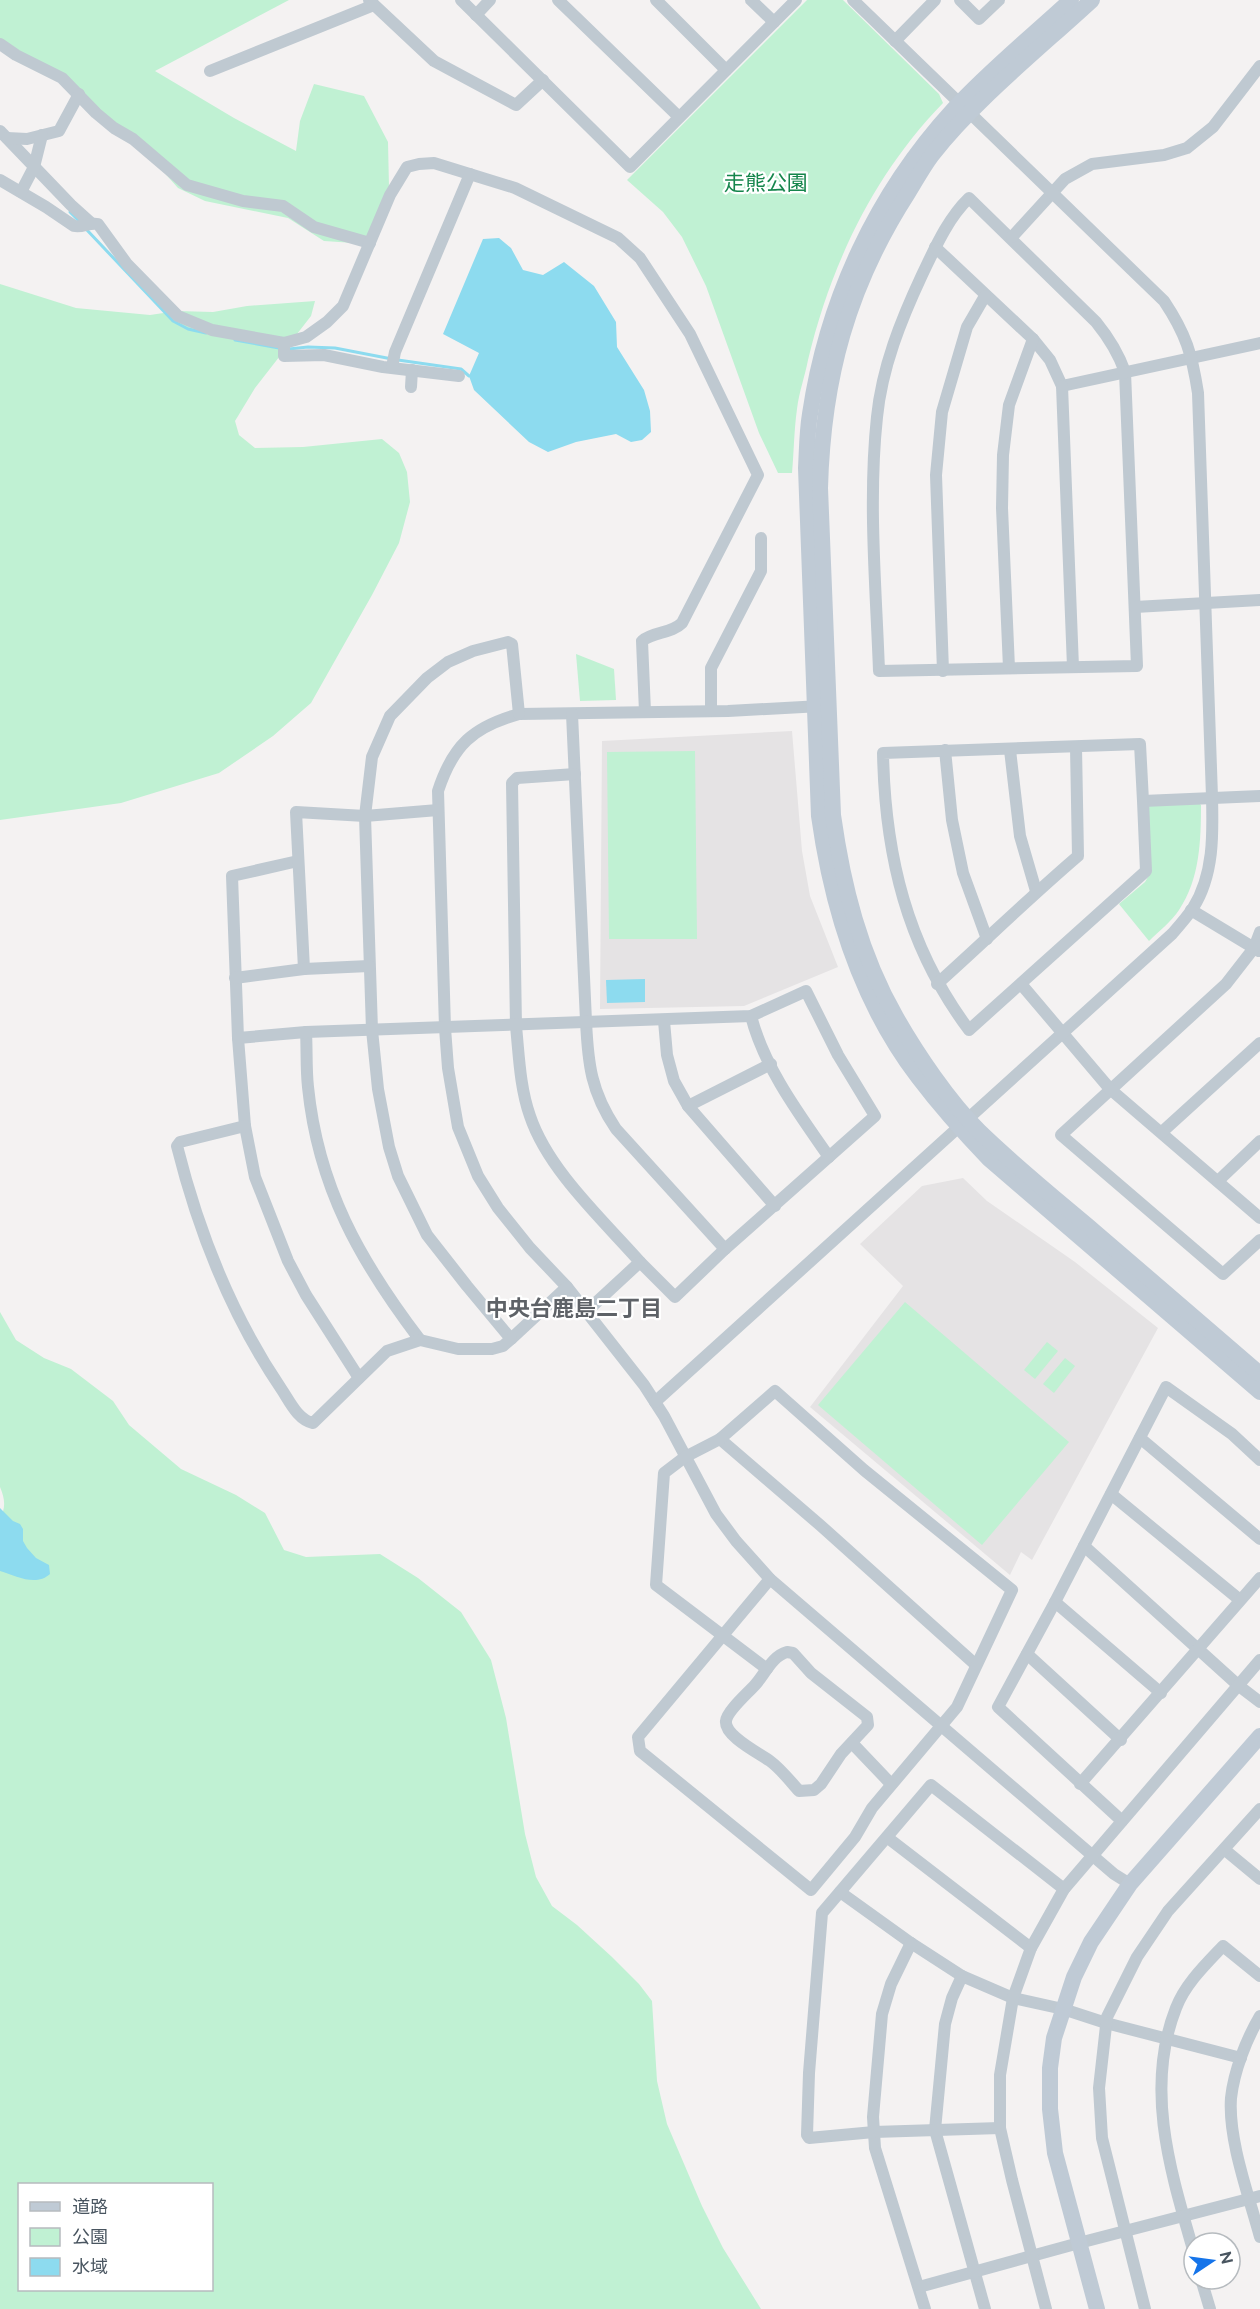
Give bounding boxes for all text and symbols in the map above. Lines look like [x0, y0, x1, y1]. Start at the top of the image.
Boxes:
park label: 走熊公園 [724, 170, 808, 195]
district label: 中央台鹿島二丁目 [486, 1295, 662, 1321]
legend [18, 2183, 213, 2291]
text: 道路 [72, 2196, 108, 2217]
text: 公園 [72, 2226, 108, 2247]
north arrow [1182, 2231, 1242, 2291]
text: N [1215, 2250, 1237, 2266]
text: 水域 [72, 2256, 108, 2277]

